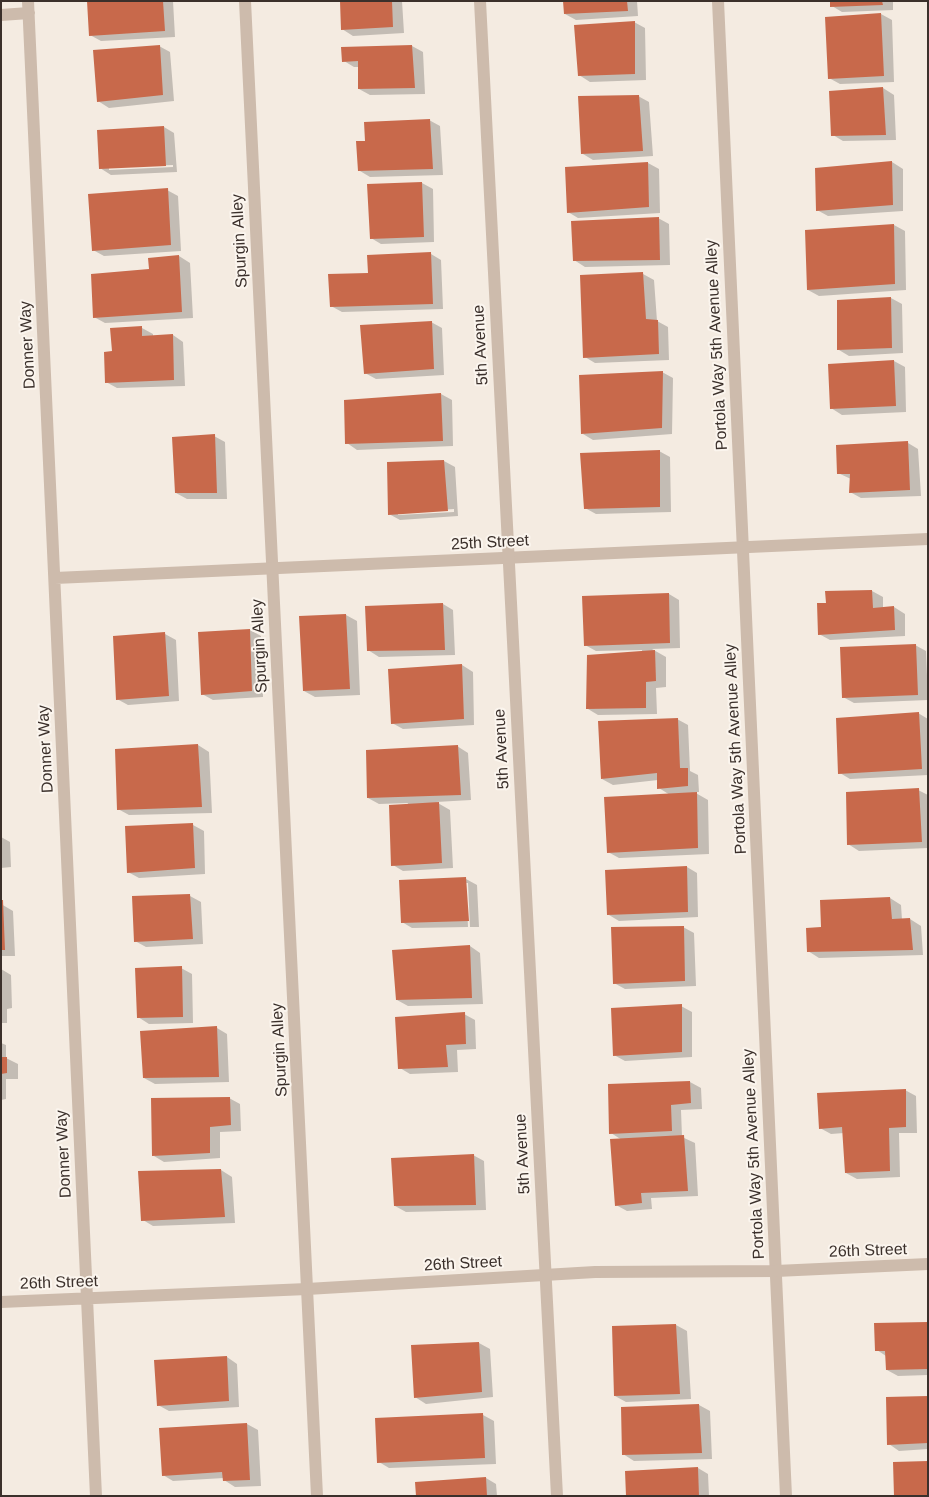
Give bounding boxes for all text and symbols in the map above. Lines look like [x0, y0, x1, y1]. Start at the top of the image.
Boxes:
street label: Spurgin Alley [228, 193, 252, 289]
street label: Portola Way 5th Avenue Alley [702, 239, 732, 451]
street label: Donner Way [16, 300, 40, 390]
street label: 5th Avenue [469, 304, 493, 386]
street label: 25th Street [450, 531, 530, 555]
street label: Spurgin Alley [248, 598, 272, 694]
street label: Portola Way 5th Avenue Alley [721, 643, 751, 855]
street label: Donner Way [34, 704, 58, 794]
street label: 5th Avenue [490, 708, 514, 790]
street label: Spurgin Alley [268, 1002, 292, 1098]
street label: Portola Way 5th Avenue Alley [739, 1048, 769, 1260]
street label: Donner Way [52, 1109, 76, 1199]
street label: 5th Avenue [511, 1113, 535, 1195]
street label: 26th Street [829, 1240, 907, 1262]
street label: 26th Street [423, 1252, 503, 1276]
street label: 26th Street [20, 1272, 98, 1294]

